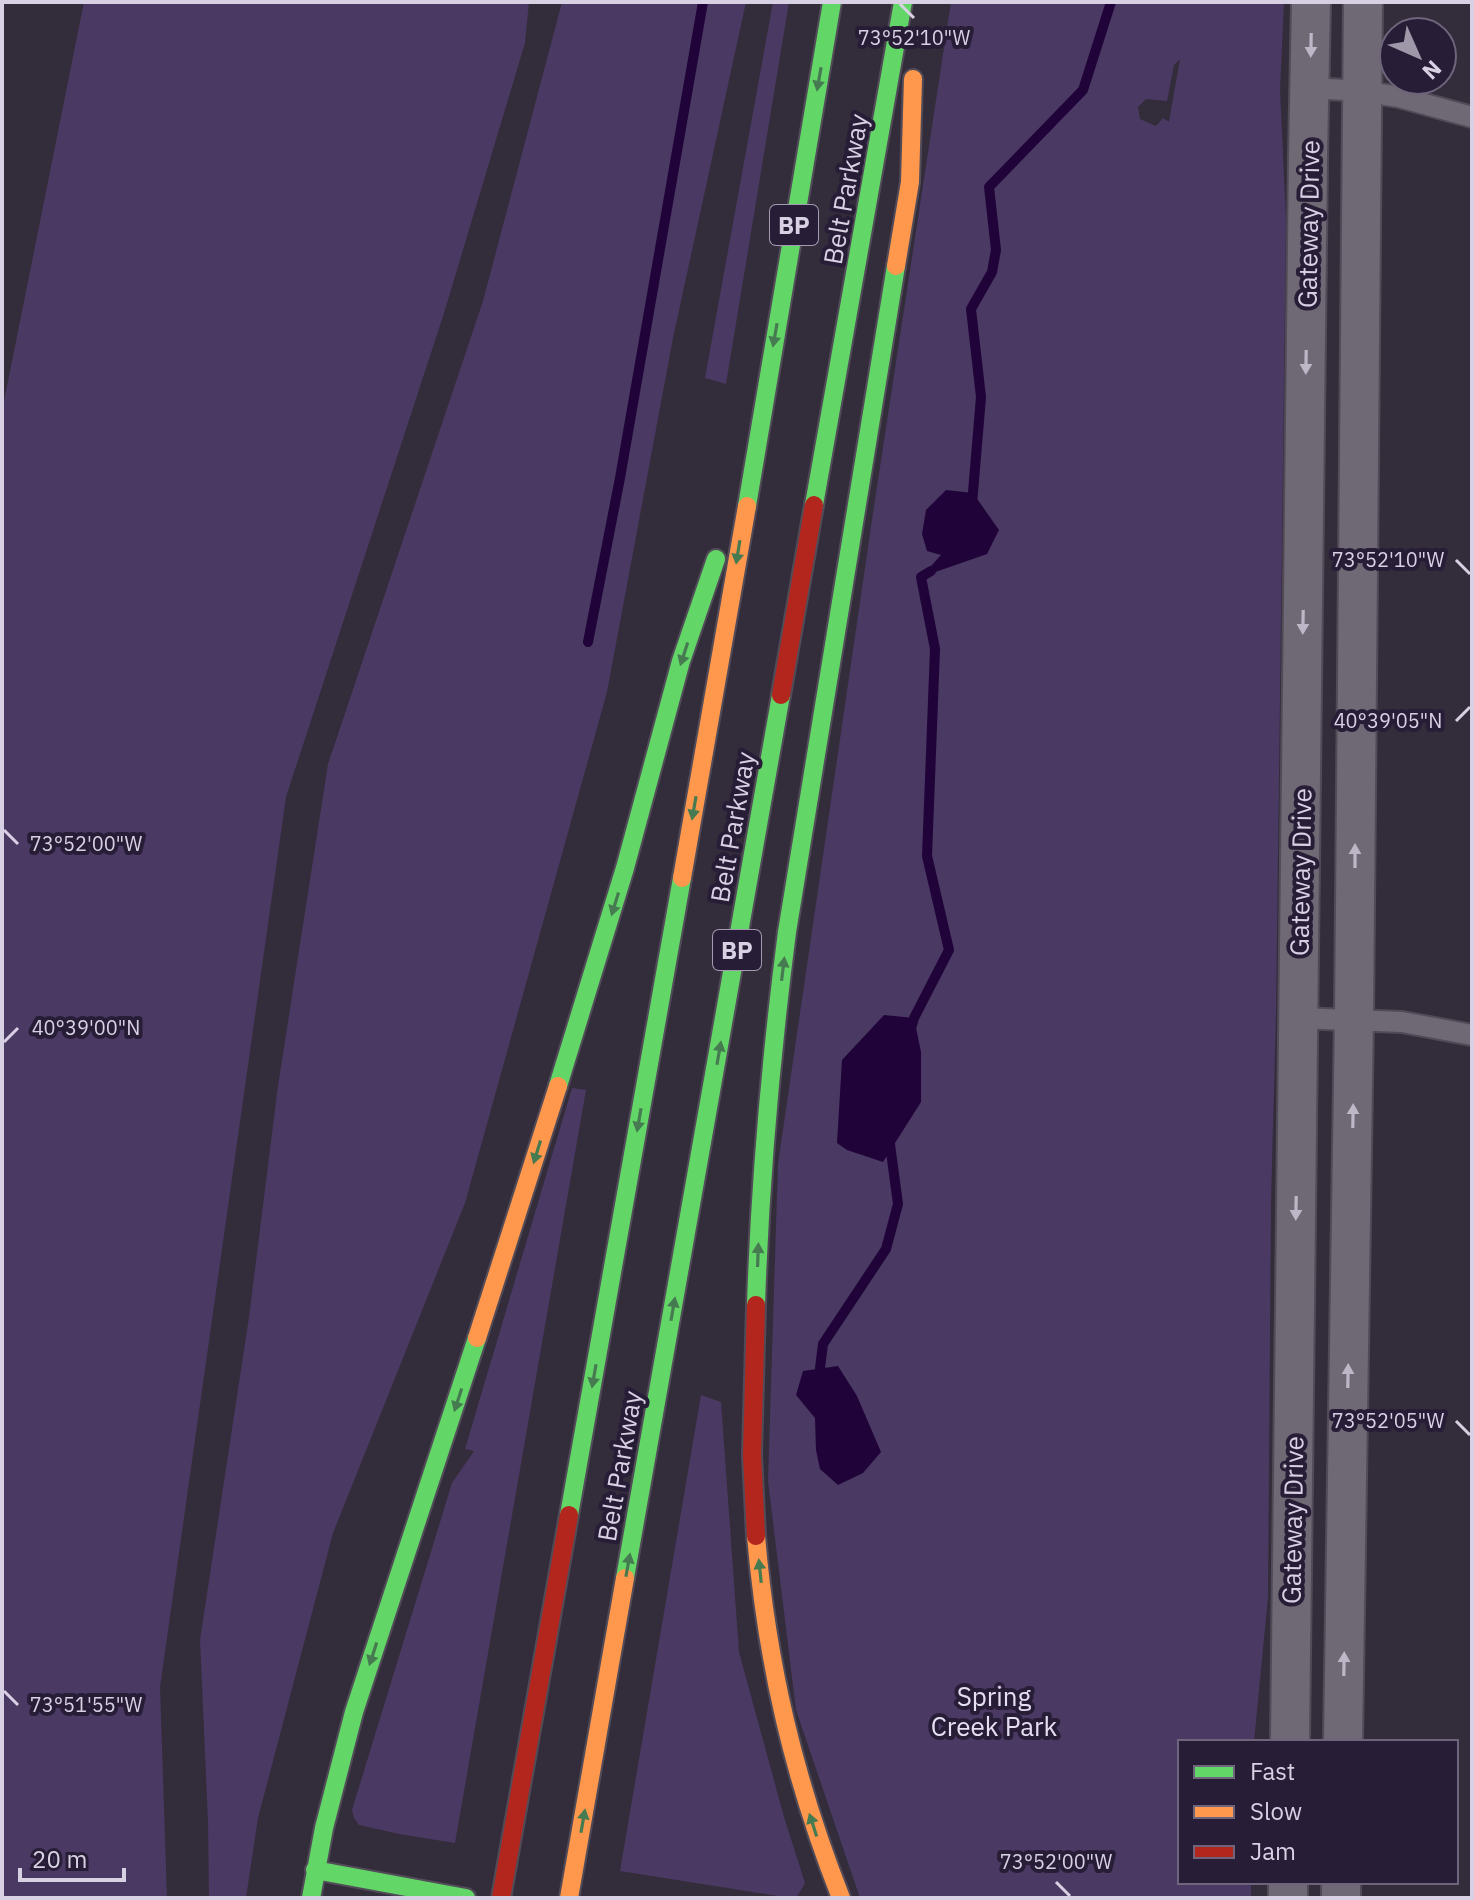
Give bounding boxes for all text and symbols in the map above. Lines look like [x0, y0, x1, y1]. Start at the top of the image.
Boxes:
north arrow [1378, 16, 1458, 96]
text: 73°52'10"W [858, 24, 971, 51]
one-way arrow [1305, 33, 1317, 58]
text: N [1417, 55, 1448, 86]
one-way arrow [812, 67, 825, 92]
street label: Belt Parkway [815, 111, 875, 267]
street label: Gateway Drive [1290, 140, 1326, 308]
road number: BP [770, 205, 818, 245]
one-way arrow [768, 323, 781, 348]
one-way arrow [1299, 350, 1312, 375]
one-way arrow [732, 540, 744, 565]
text: 73°52'10"W [1332, 546, 1445, 573]
one-way arrow [1297, 610, 1309, 635]
one-way arrow [677, 642, 689, 666]
text: 40°39'05"N [1334, 707, 1442, 734]
street label: Belt Parkway [702, 749, 762, 905]
street label: Gateway Drive [1282, 788, 1318, 956]
one-way arrow [687, 796, 699, 821]
text: 73°52'00"W [30, 830, 143, 857]
one-way arrow [1349, 843, 1362, 868]
one-way arrow [608, 893, 621, 917]
road number: BP [713, 930, 761, 970]
one-way arrow [777, 956, 790, 981]
text: 40°39'00"N [32, 1014, 140, 1041]
one-way arrow [713, 1040, 725, 1065]
one-way arrow [1346, 1103, 1359, 1128]
one-way arrow [632, 1107, 644, 1132]
one-way arrow [530, 1141, 543, 1165]
one-way arrow [1290, 1196, 1302, 1221]
one-way arrow [751, 1242, 764, 1267]
one-way arrow [668, 1296, 680, 1321]
one-way arrow [587, 1363, 599, 1388]
one-way arrow [1342, 1363, 1355, 1388]
one-way arrow [452, 1388, 464, 1412]
street label: Belt Parkway [589, 1388, 649, 1544]
text: 73°52'05"W [1332, 1407, 1445, 1434]
street label: Gateway Drive [1274, 1436, 1310, 1604]
one-way arrow [623, 1552, 635, 1577]
one-way arrow [754, 1558, 767, 1583]
one-way arrow [367, 1642, 379, 1666]
one-way arrow [1338, 1651, 1350, 1676]
park label: Spring Creek Park [931, 1679, 1058, 1743]
text: 73°51'55"W [30, 1691, 143, 1718]
legend [1178, 1740, 1458, 1884]
text: Fast [1250, 1755, 1295, 1787]
text: Slow [1250, 1795, 1302, 1827]
one-way arrow [577, 1808, 589, 1833]
one-way arrow [807, 1813, 819, 1837]
scale bar [20, 1832, 124, 1882]
text: Jam [1250, 1835, 1296, 1867]
text: 20 m [32, 1843, 87, 1875]
text: 73°52'00"W [1000, 1848, 1113, 1875]

